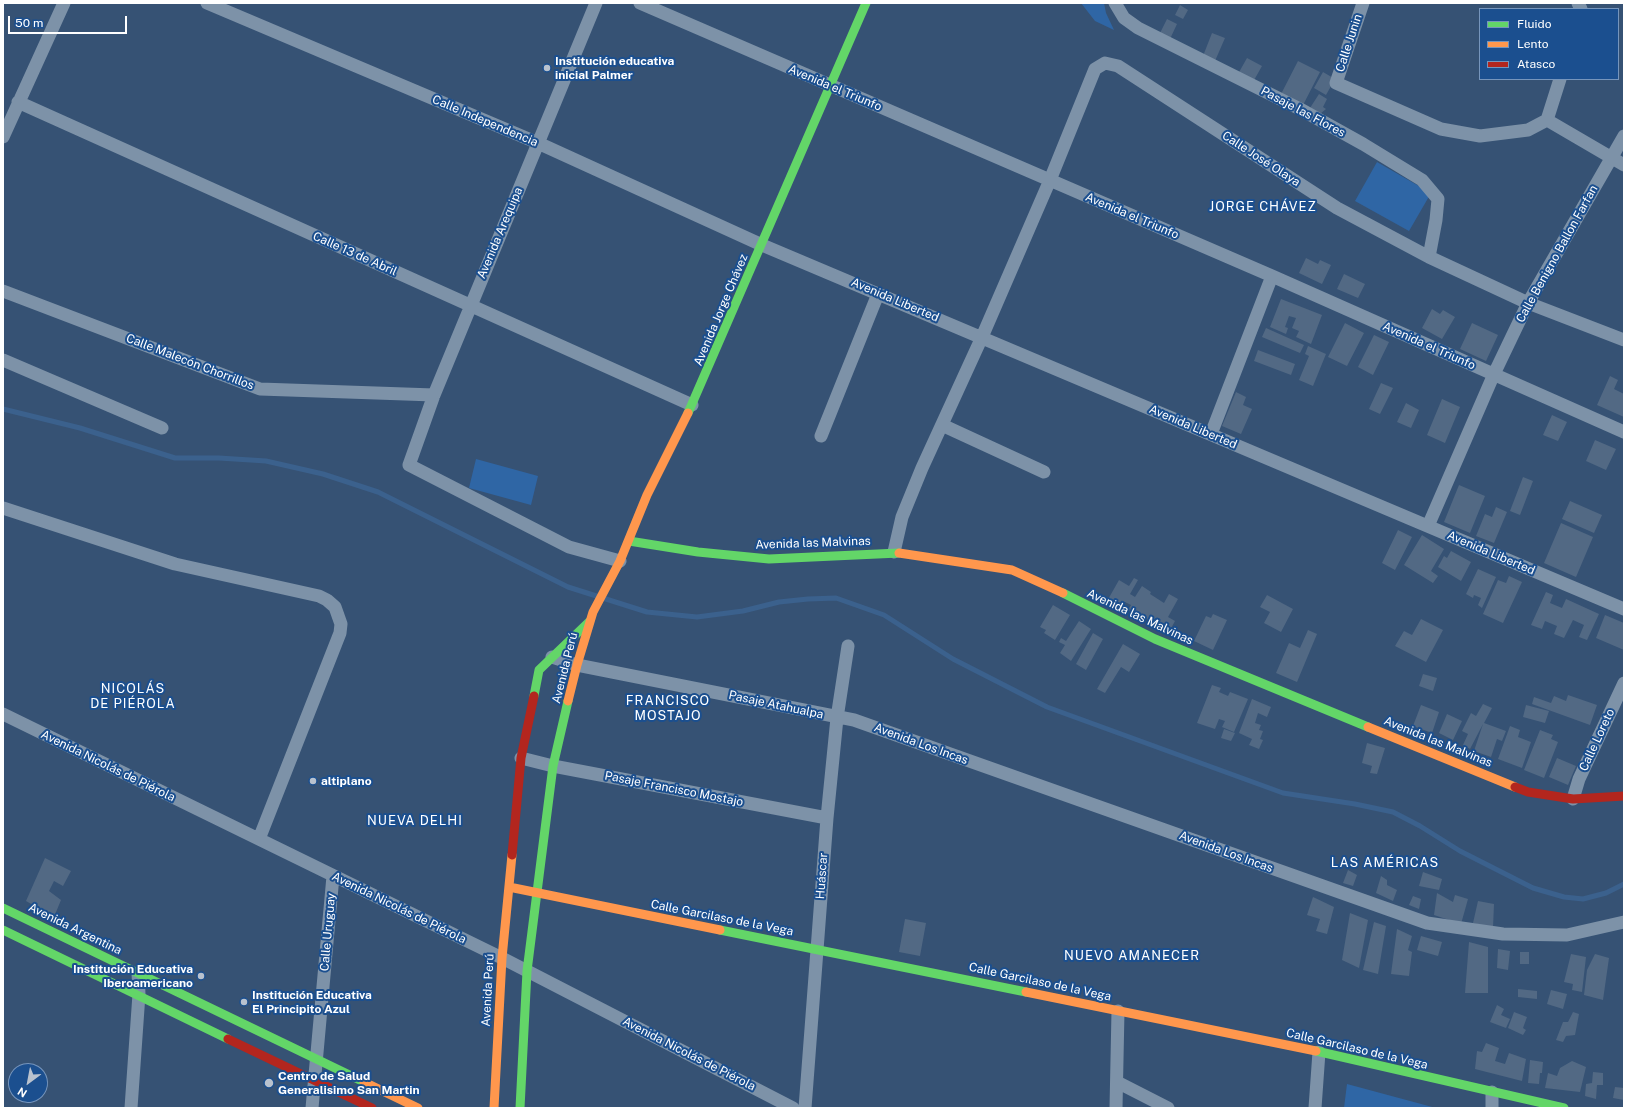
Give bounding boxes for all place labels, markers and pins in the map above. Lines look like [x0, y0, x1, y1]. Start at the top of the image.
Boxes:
place label: Institución educativa inicial Palmer [555, 54, 674, 82]
marker: Institución educativa inicial Palmer [542, 63, 552, 73]
place label: altiplano [321, 774, 372, 788]
marker: altiplano [308, 776, 318, 786]
place label: Institución Educativa Iberoamericano [73, 962, 193, 990]
marker: Institución Educativa Iberoamericano [196, 971, 206, 981]
place label: Institución Educativa El Principito Azul [252, 988, 372, 1016]
marker: Institución Educativa El Principito Azul [239, 997, 249, 1007]
place label: Centro de Salud Generalisimo San Martin [278, 1069, 420, 1097]
marker: Centro de Salud Generalisimo San Martin [263, 1077, 275, 1089]

